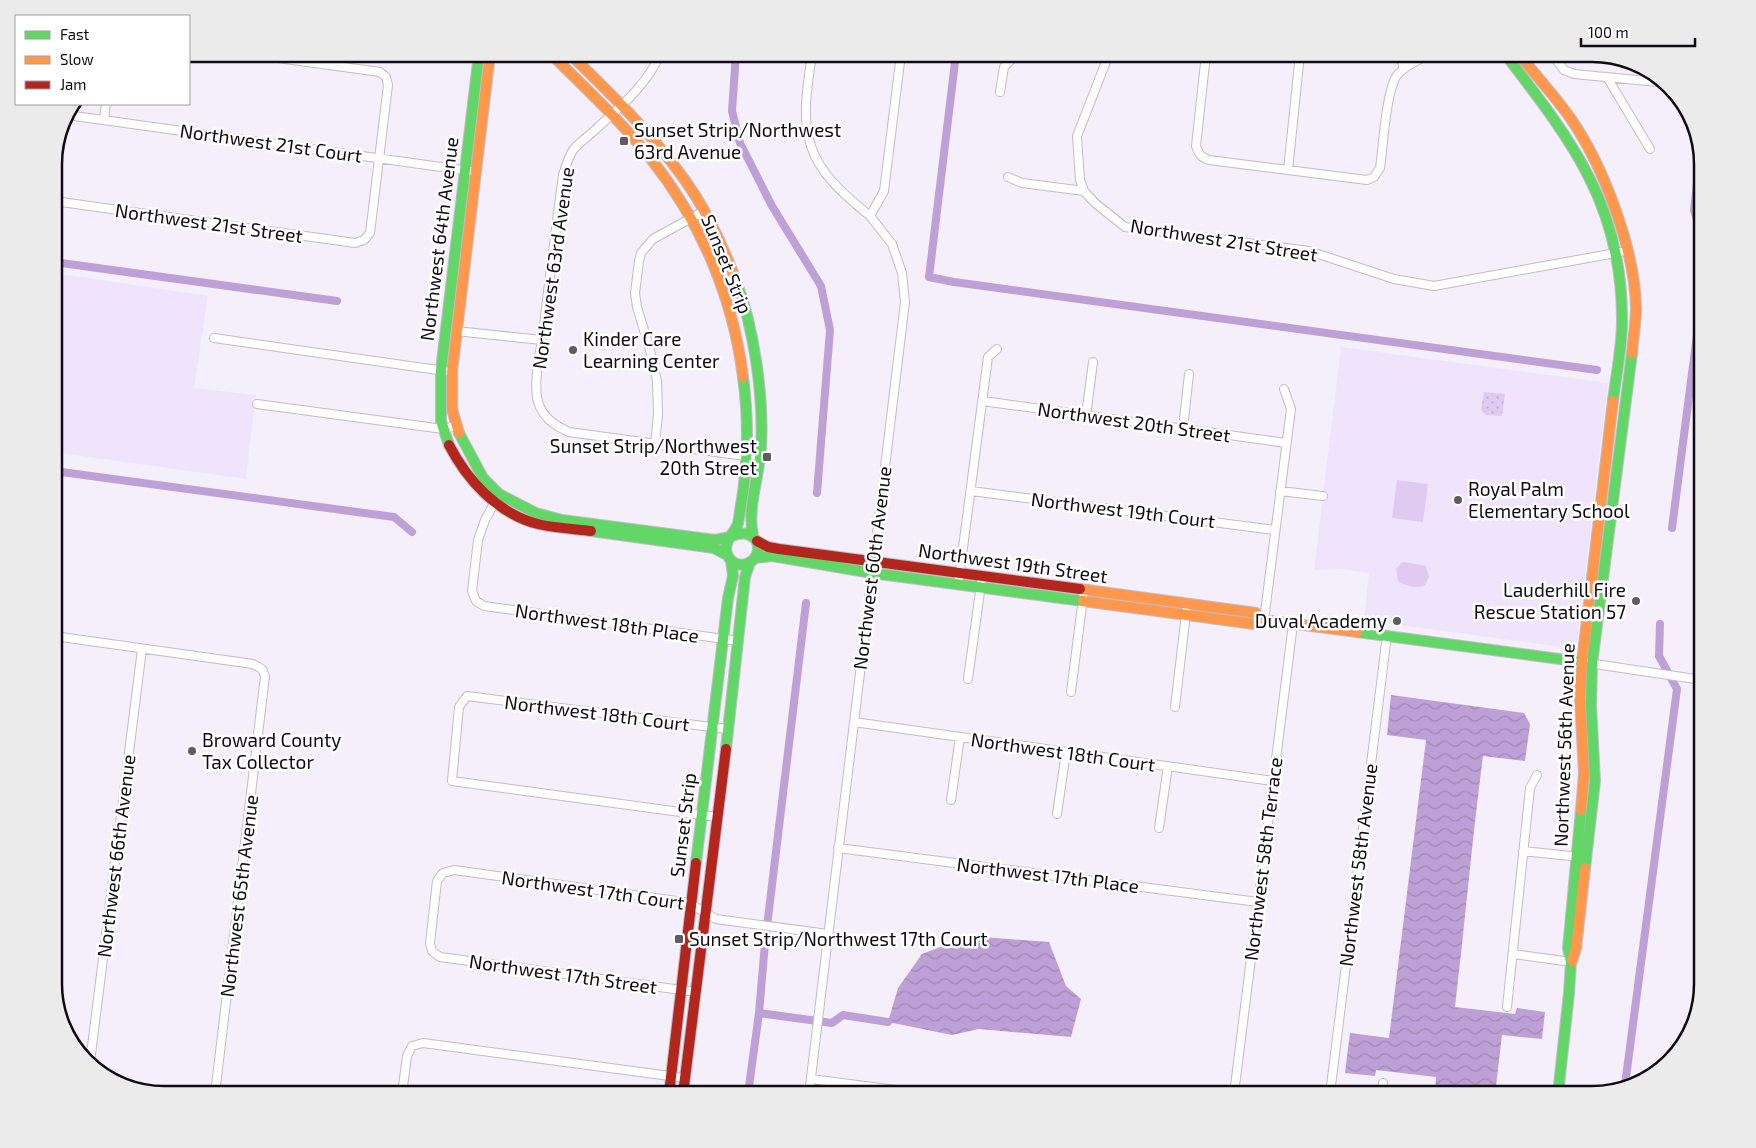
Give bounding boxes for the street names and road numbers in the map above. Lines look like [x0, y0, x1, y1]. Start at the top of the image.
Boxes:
street label: Northwest 21st Court [179, 118, 364, 167]
street label: Northwest 64th Avenue [415, 136, 462, 342]
street label: Northwest 63rd Avenue [527, 165, 578, 371]
street label: Northwest 21st Street [114, 198, 304, 247]
street label: Sunset Strip [697, 211, 758, 317]
street label: Northwest 21st Street [1129, 213, 1319, 266]
street label: Northwest 20th Street [1036, 397, 1232, 446]
street label: Northwest 60th Avenue [848, 465, 895, 671]
street label: Northwest 19th Court [1030, 487, 1216, 532]
street label: Northwest 19th Street [917, 538, 1109, 587]
street label: Northwest 18th Place [514, 598, 700, 647]
street label: Northwest 56th Avenue [1548, 643, 1579, 847]
street label: Northwest 18th Court [503, 690, 691, 735]
street label: Northwest 18th Court [969, 727, 1157, 776]
street label: Northwest 66th Avenue [92, 753, 139, 959]
street label: Northwest 58th Terrace [1239, 756, 1286, 962]
street label: Northwest 58th Avenue [1334, 762, 1381, 968]
street label: Sunset Strip [665, 771, 700, 878]
street label: Northwest 65th Avenue [215, 793, 262, 998]
street label: Northwest 17th Place [956, 852, 1141, 897]
street label: Northwest 17th Court [500, 865, 686, 914]
street label: Northwest 17th Street [468, 949, 659, 998]

